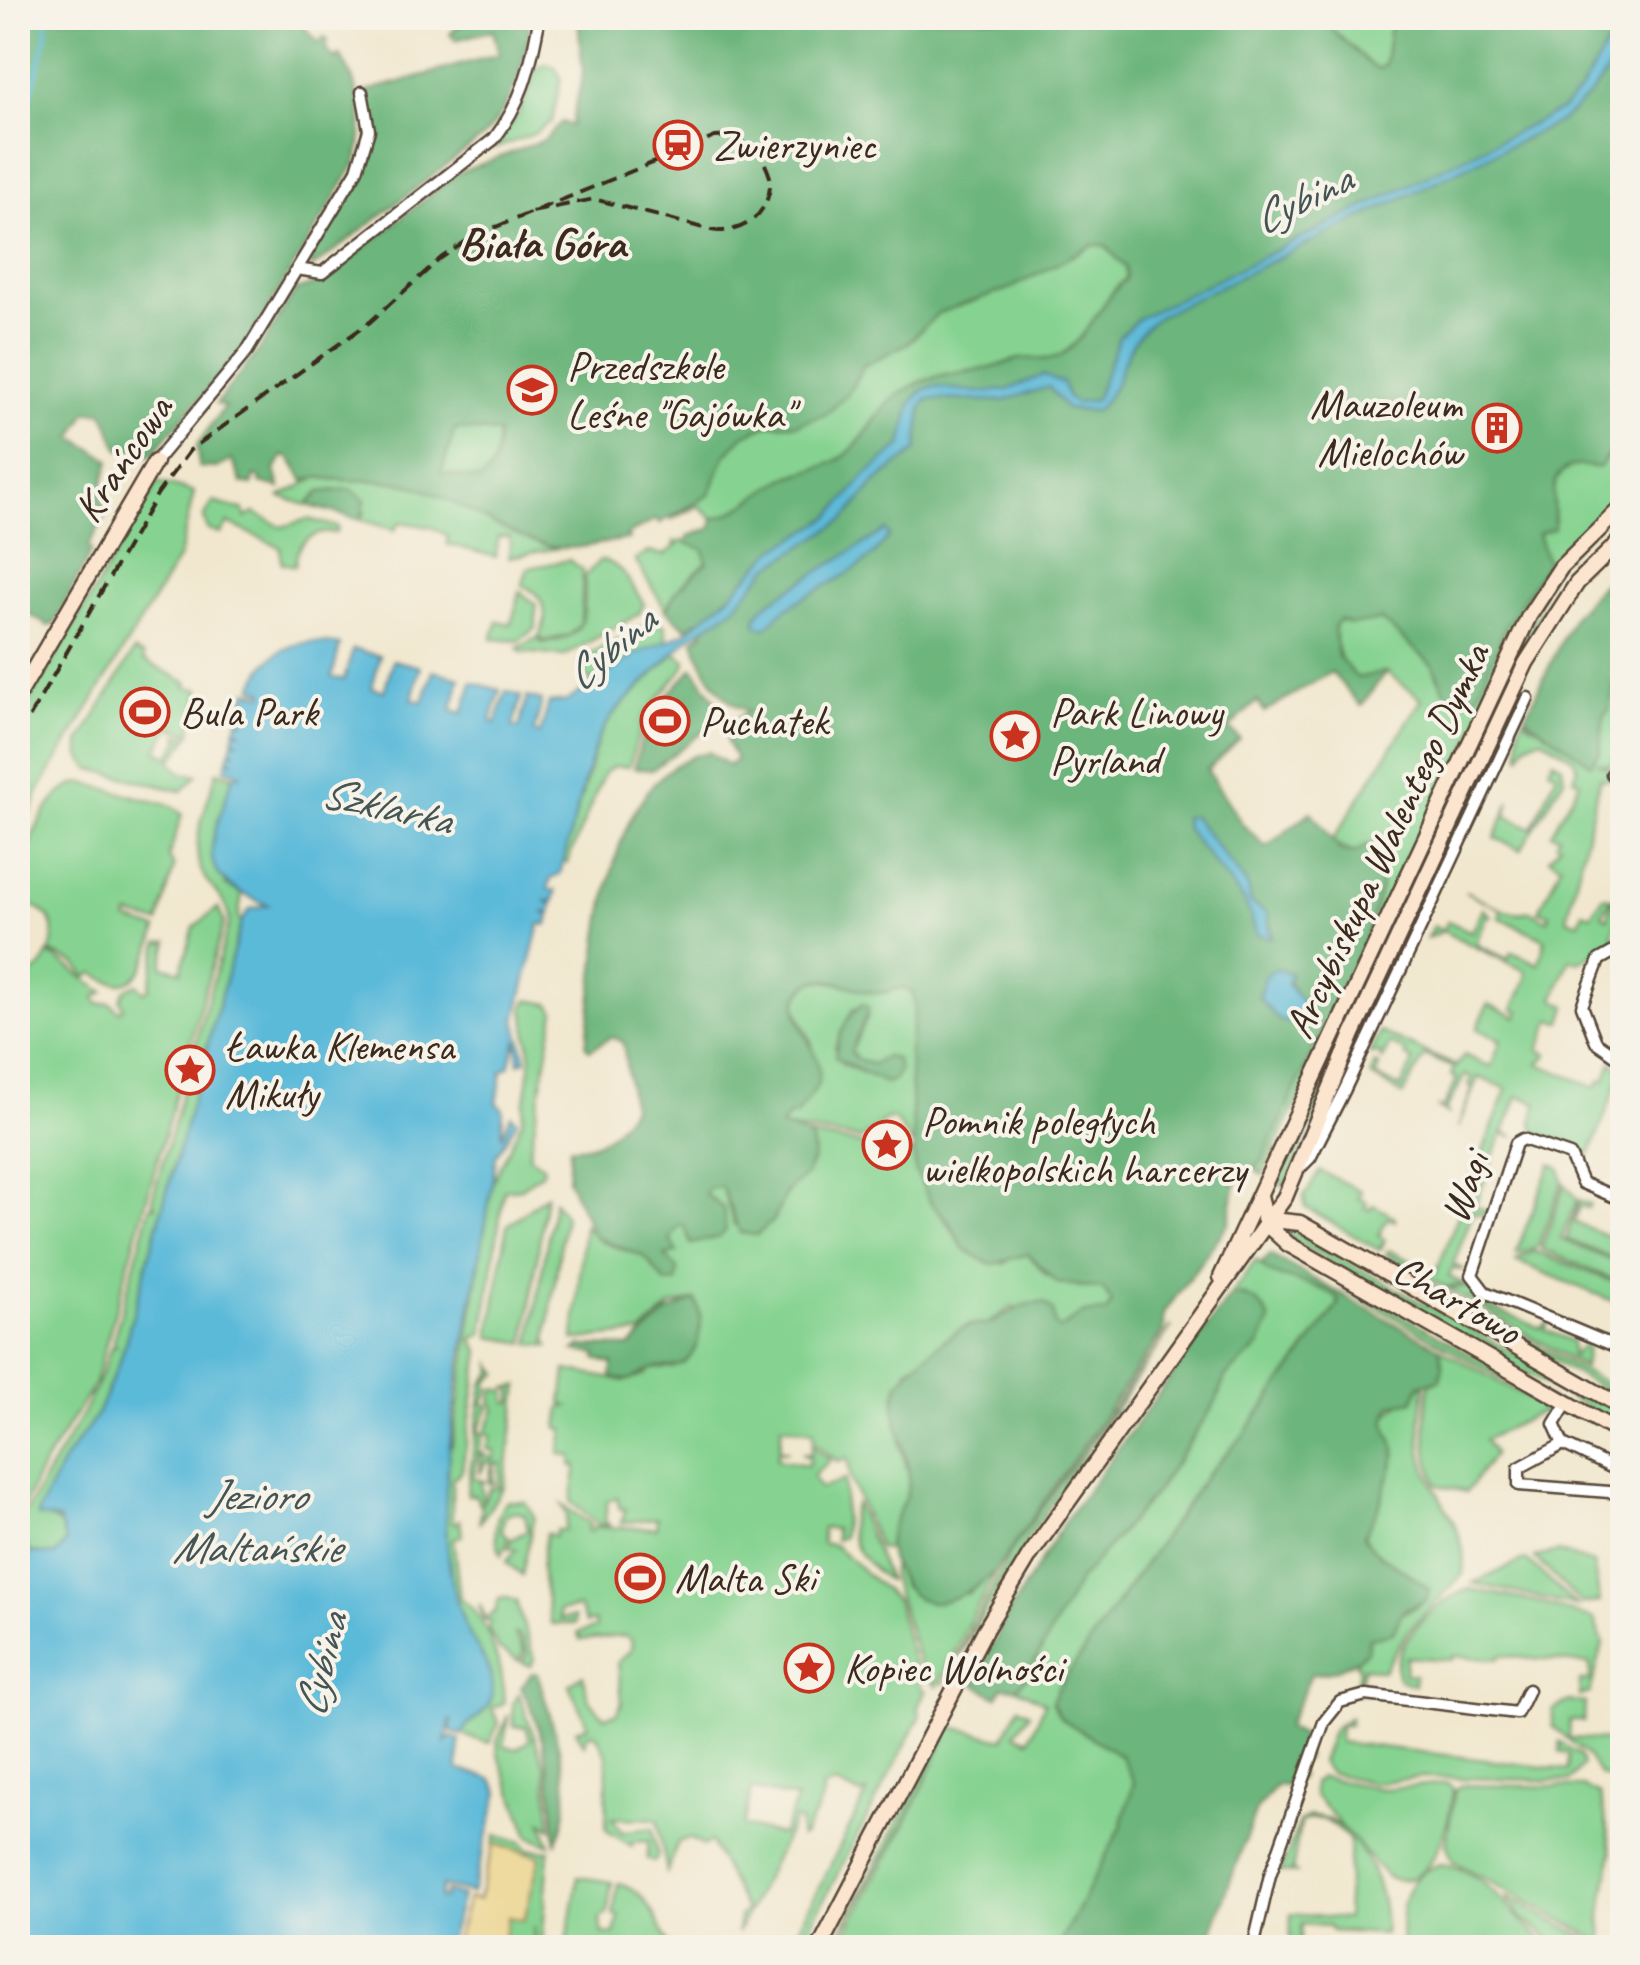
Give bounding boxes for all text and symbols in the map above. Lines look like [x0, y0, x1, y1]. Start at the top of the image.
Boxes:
station icon: Zwierzyniec [652, 119, 704, 171]
place label: Zwierzyniec [713, 119, 877, 172]
water label: Cybina [1243, 149, 1364, 247]
district label: Biała Góra [459, 215, 629, 272]
place label: Przedszkole Leśne "Gajówka" [567, 340, 801, 441]
school or university icon: Przedszkole Leśne "Gajówka" [506, 364, 558, 416]
place label: Mauzoleum Mielochów [1310, 378, 1465, 479]
street label: Krańcowa [62, 383, 186, 532]
building icon: Mauzoleum Mielochów [1471, 402, 1523, 454]
water label: Cybina [552, 591, 671, 703]
street label: Arcybiskupa Walentego Dymka [1272, 632, 1503, 1047]
sports icon: Bula Park [119, 686, 171, 738]
place label: Bula Park [180, 686, 320, 739]
place label: Park Linowy Pyrland [1050, 686, 1225, 787]
sports icon: Puchatek [639, 695, 691, 747]
place label: Puchatek [700, 695, 831, 748]
place icon: Park Linowy Pyrland [989, 710, 1041, 762]
water label: Szklarka [316, 763, 460, 849]
place label: Ławka Klemensa Mikuły [225, 1020, 457, 1121]
place icon: Ławka Klemensa Mikuły [164, 1044, 216, 1096]
place label: Pomnik poległych wielkopolskich harcerzy [922, 1095, 1250, 1196]
place icon: Pomnik poległych wielkopolskich harcerzy [861, 1119, 913, 1171]
street label: Wagi [1428, 1140, 1504, 1230]
street label: Chartowo [1384, 1243, 1532, 1359]
water label: Jezioro Maltańskie [172, 1467, 346, 1576]
sports icon: Malta Ski [614, 1552, 666, 1604]
place label: Malta Ski [675, 1552, 820, 1605]
water label: Cybina [281, 1604, 362, 1722]
place icon: Kopiec Wolności [783, 1642, 835, 1694]
place label: Kopiec Wolności [844, 1642, 1068, 1695]

